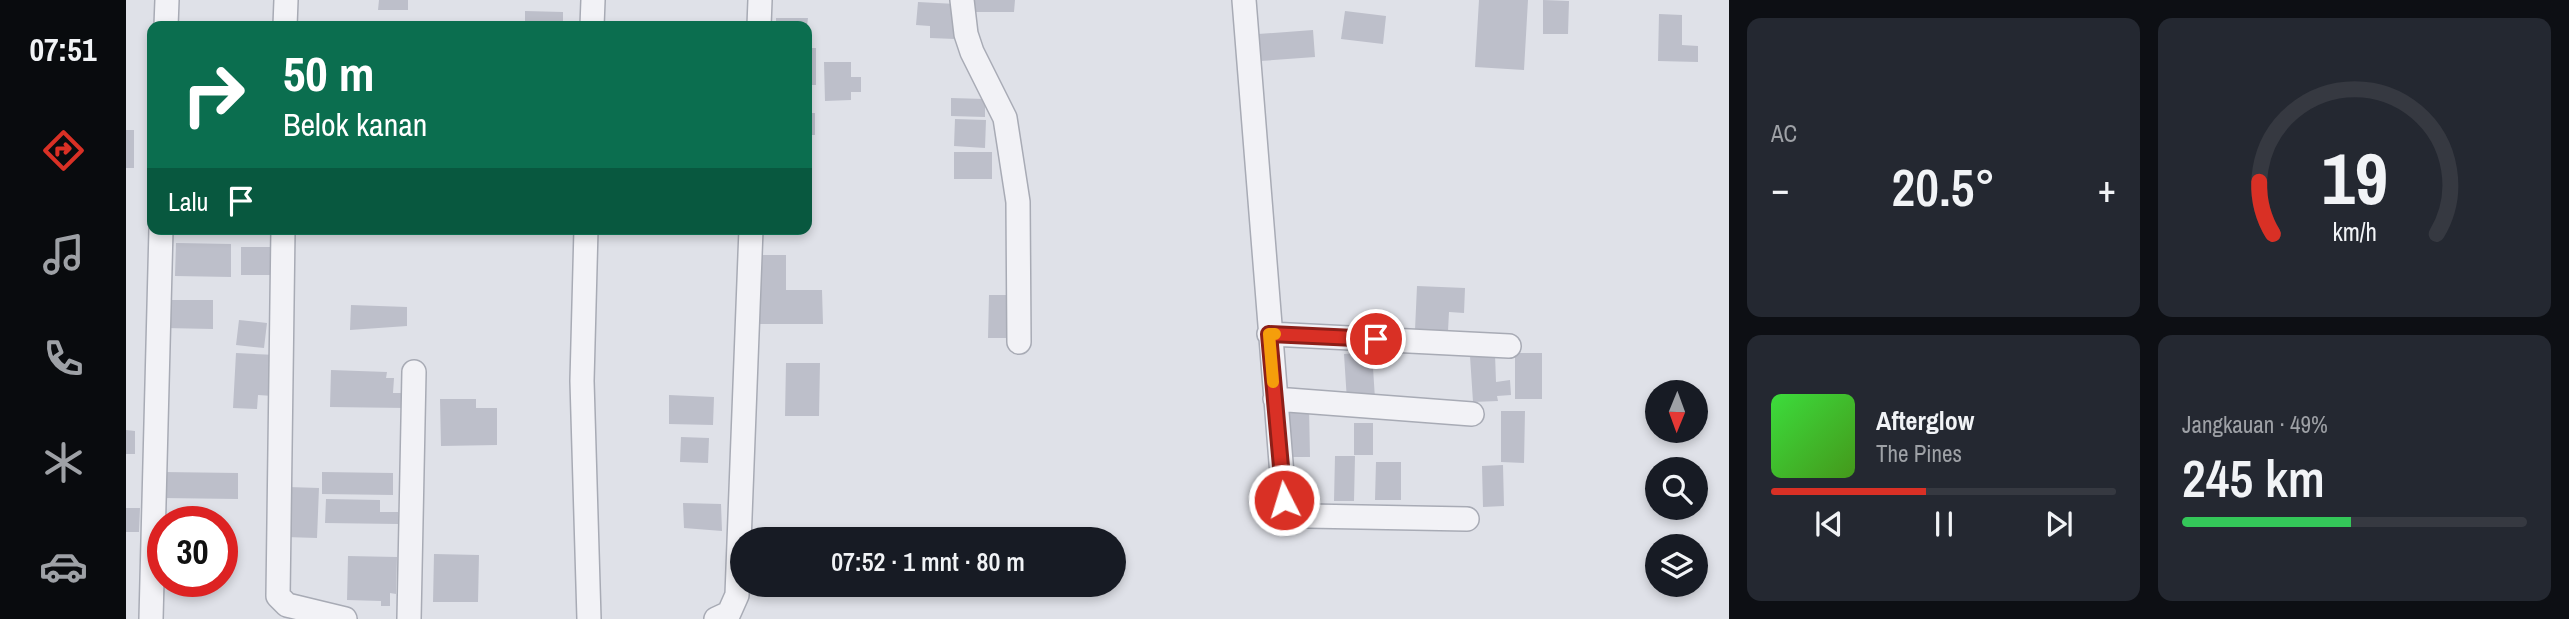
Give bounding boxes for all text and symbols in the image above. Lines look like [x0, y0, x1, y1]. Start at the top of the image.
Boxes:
text: 07:51 [29, 28, 97, 71]
text: 50 m [283, 40, 375, 106]
icon: right [168, 49, 259, 140]
text: Belok kanan [283, 103, 427, 146]
text: AC [1771, 118, 1797, 149]
icon: directions [39, 126, 88, 175]
text: 19 [2321, 129, 2388, 227]
text: 20.5° [1892, 152, 1995, 222]
text: − [1771, 163, 1789, 214]
text: + [2098, 163, 2116, 214]
icon: arrive [222, 182, 260, 220]
text: Lalu [168, 184, 208, 219]
text: km/h [2332, 214, 2377, 248]
icon: music [39, 230, 88, 279]
pin [1346, 309, 1406, 369]
icon: arrive [1357, 320, 1395, 358]
icon: phone [39, 334, 88, 383]
north arrow [1645, 380, 1708, 443]
map controls [1645, 380, 1708, 597]
text: Afterglow [1876, 403, 1974, 438]
text: Jangkauan · 49% [2182, 409, 2328, 440]
icon: climate [39, 438, 88, 487]
text: The Pines [1876, 438, 1962, 469]
text: 245 km [2182, 443, 2325, 513]
button: search [1645, 457, 1708, 520]
position arrow [1247, 463, 1321, 537]
icon: previous [1810, 505, 1848, 543]
icon: pause [1925, 505, 1963, 543]
icon: next [2040, 505, 2078, 543]
speed limit sign: 30 [147, 506, 238, 597]
button: layers [1645, 534, 1708, 597]
icon: car [39, 542, 88, 591]
text: 07:52 · 1 mnt · 80 m [831, 544, 1025, 579]

